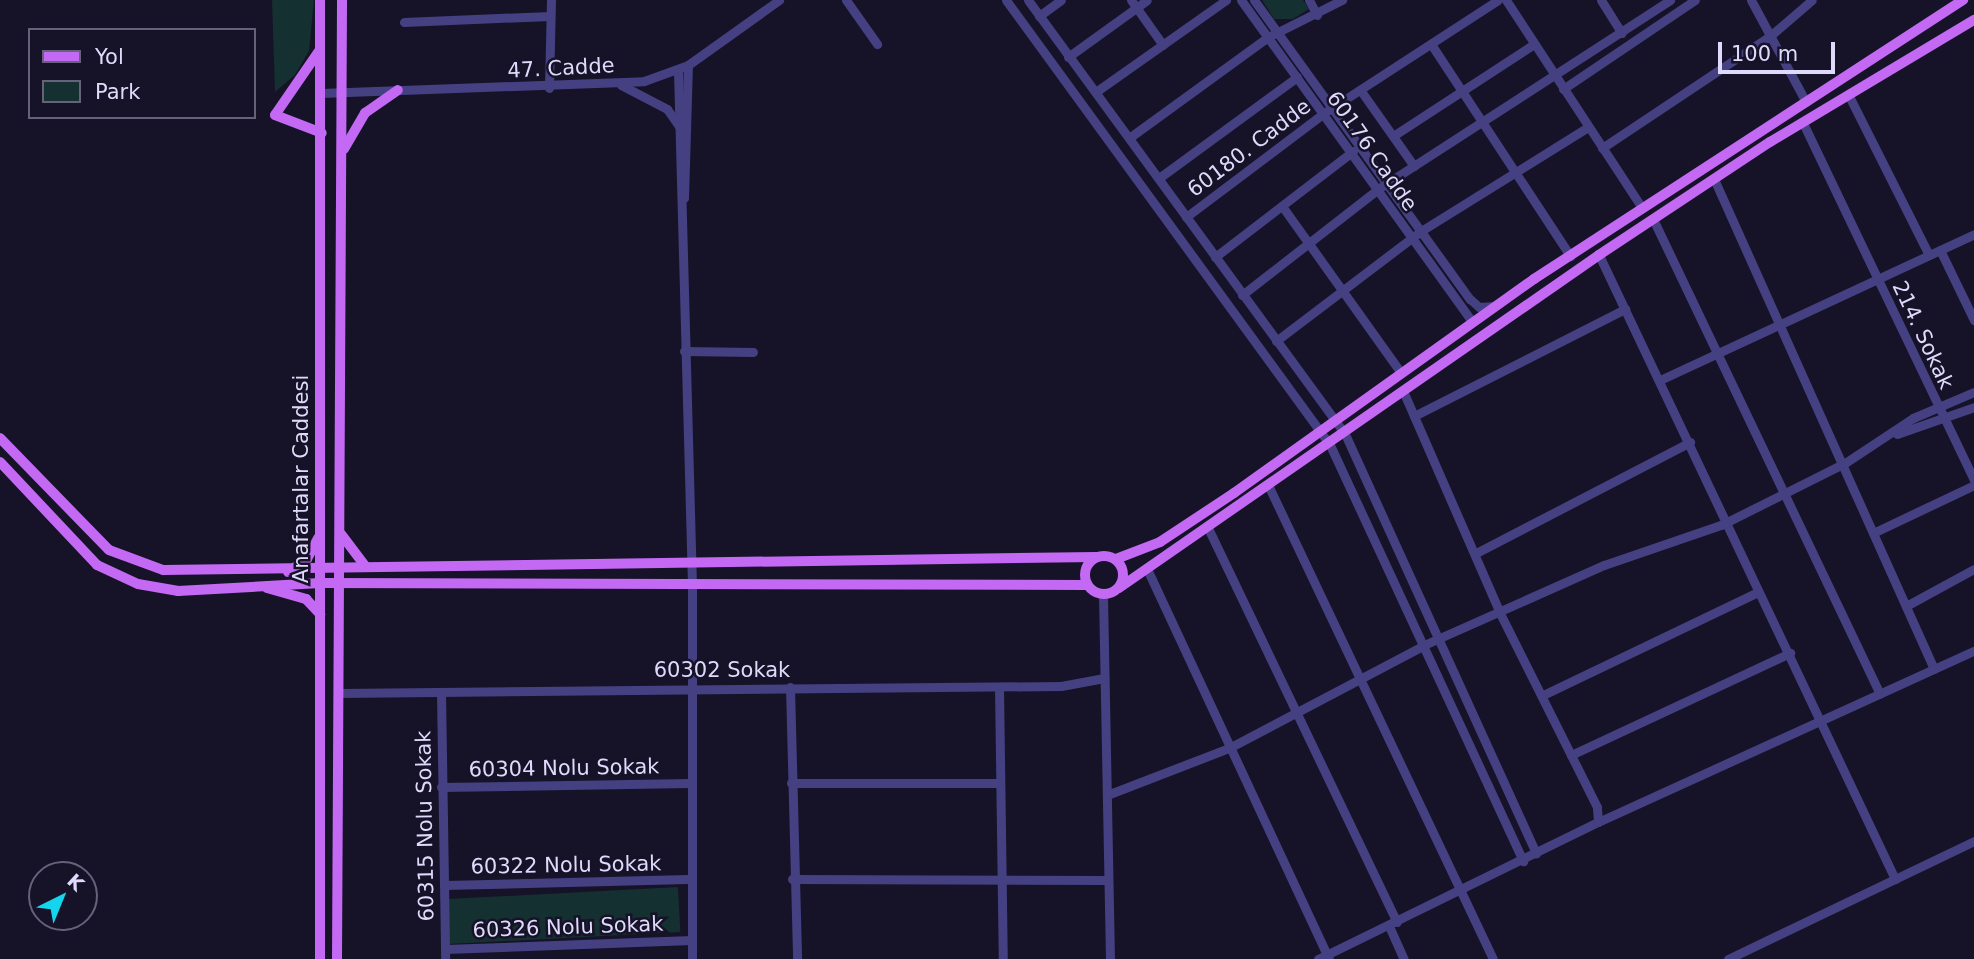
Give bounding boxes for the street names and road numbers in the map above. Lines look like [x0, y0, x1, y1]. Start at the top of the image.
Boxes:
street label: 47. Cadde [507, 53, 615, 83]
street label: 60176 Cadde [1321, 86, 1423, 216]
street label: 60180. Cadde [1183, 94, 1315, 202]
street label: 214. Sokak [1887, 277, 1959, 393]
street label: Anafartalar Caddesi [288, 375, 314, 583]
street label: 60302 Sokak [654, 657, 790, 683]
street label: 60315 Nolu Sokak [411, 730, 439, 922]
street label: 60304 Nolu Sokak [468, 754, 660, 782]
street label: 60322 Nolu Sokak [470, 851, 662, 879]
street label: 60326 Nolu Sokak [472, 911, 664, 943]

